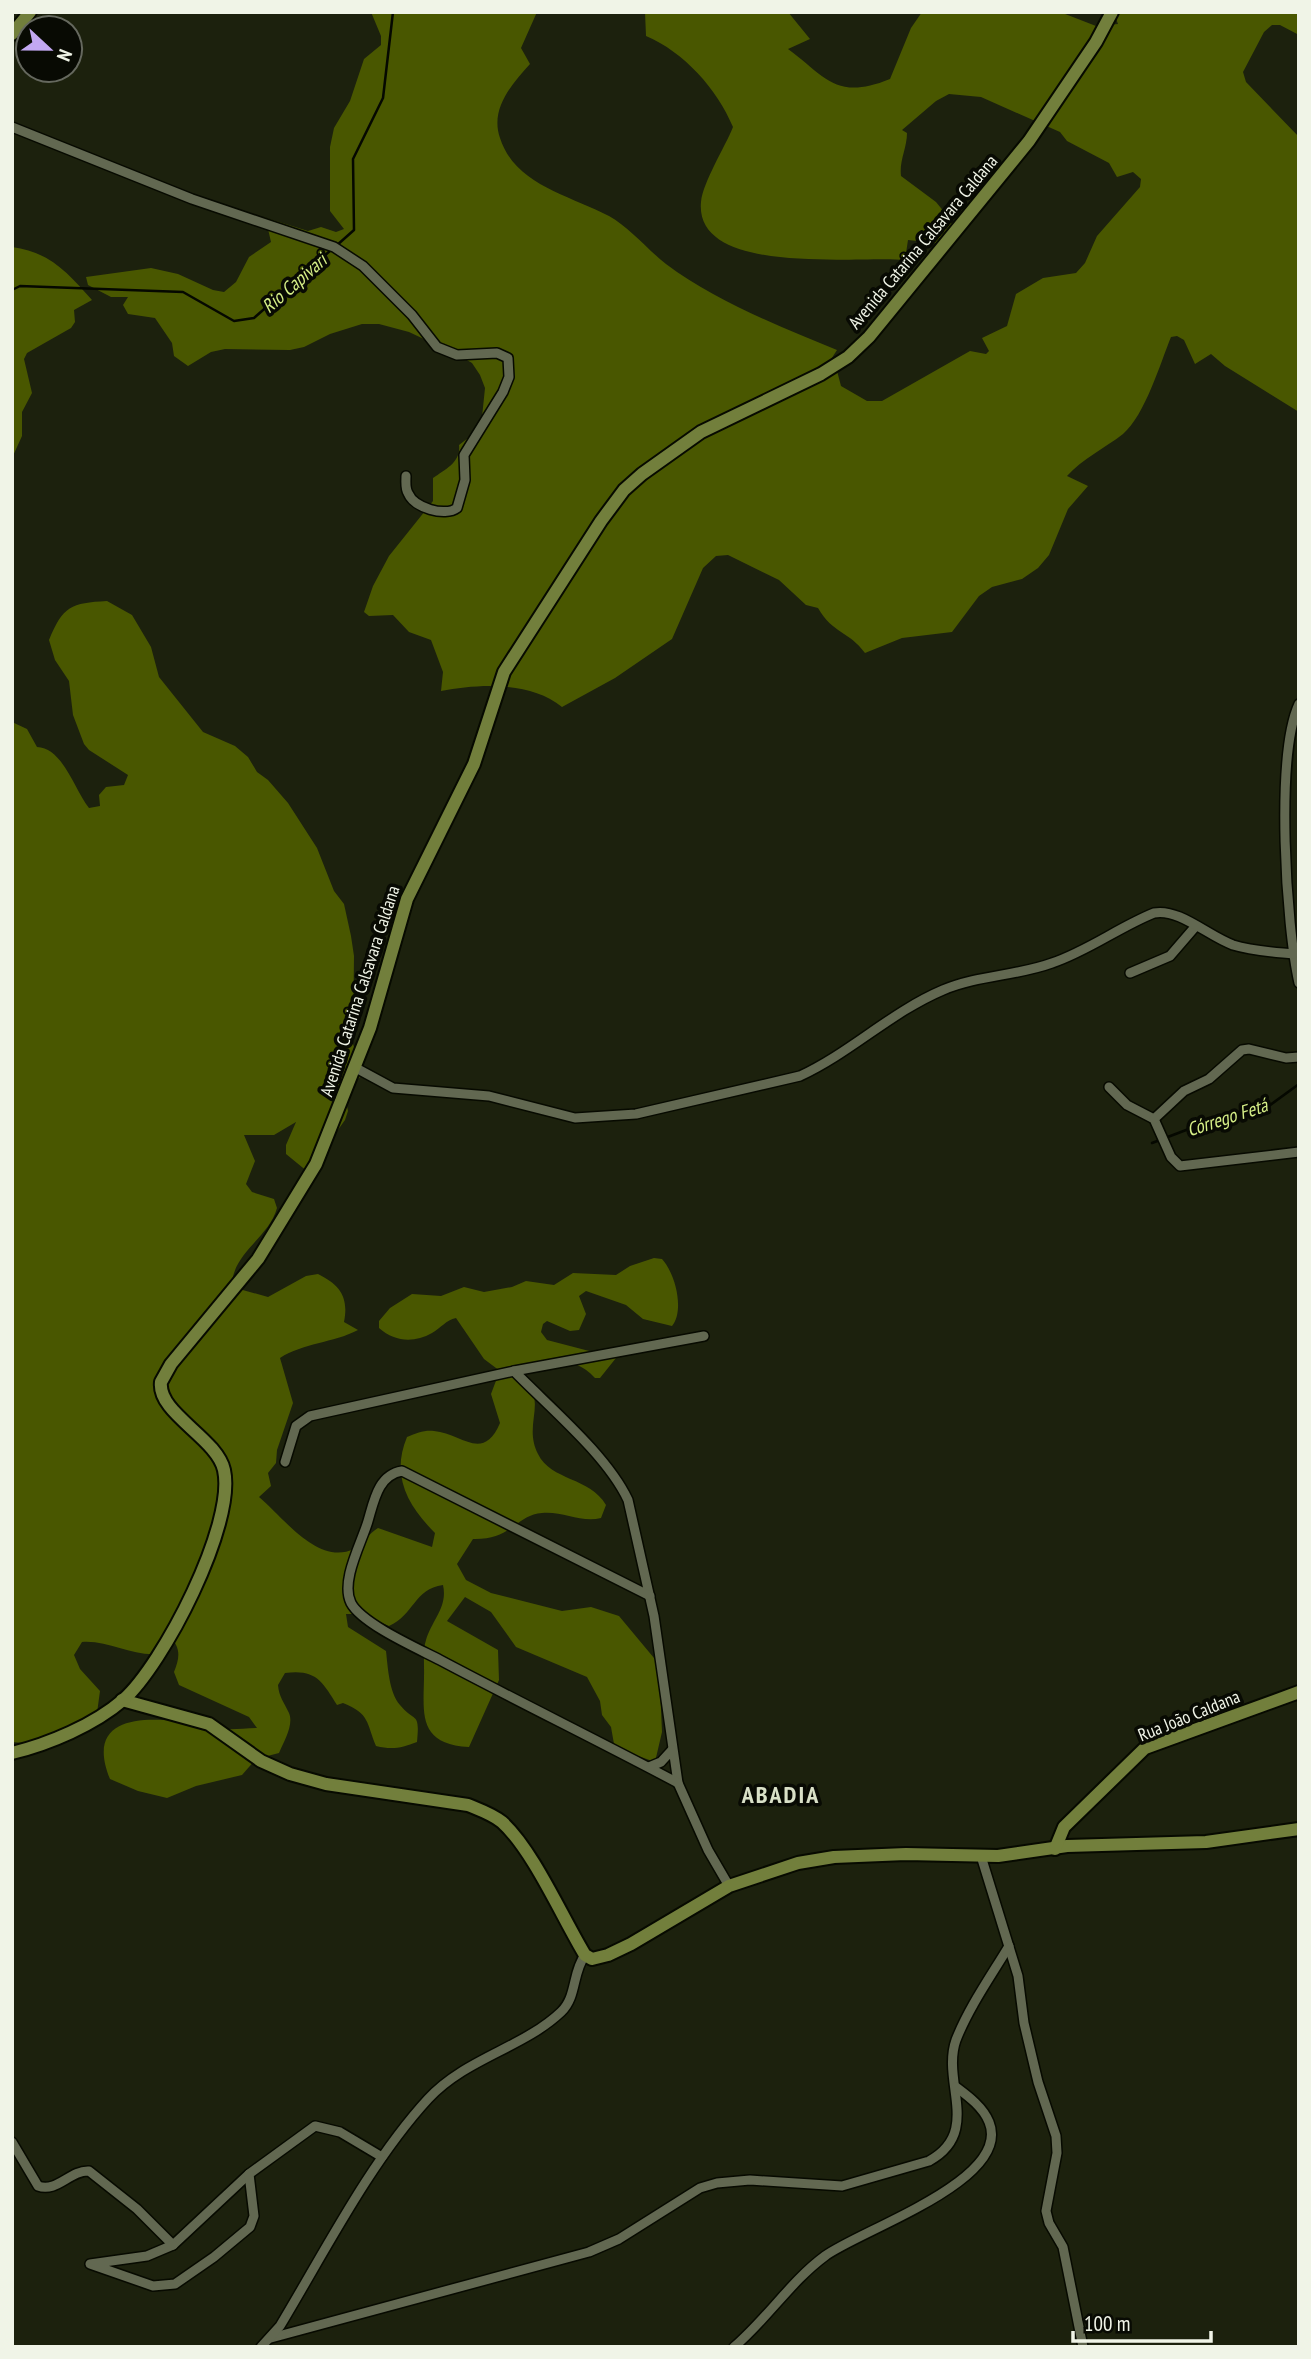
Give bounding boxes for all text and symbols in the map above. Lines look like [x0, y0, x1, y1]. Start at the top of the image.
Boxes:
north arrow [14, 14, 84, 84]
text: N [52, 46, 78, 65]
street label: Avenida Catarina Calsavara Caldana [843, 150, 1002, 334]
water label: Rio Capivari [257, 246, 334, 318]
street label: Avenida Catarina Calsavara Caldana [315, 882, 405, 1099]
water label: Córrego Fetá [1184, 1092, 1272, 1141]
street label: Rua João Caldana [1134, 1685, 1243, 1746]
district label: ABADIA [741, 1779, 820, 1810]
scale bar [1073, 2300, 1211, 2344]
text: 100 m [1084, 2310, 1130, 2337]

